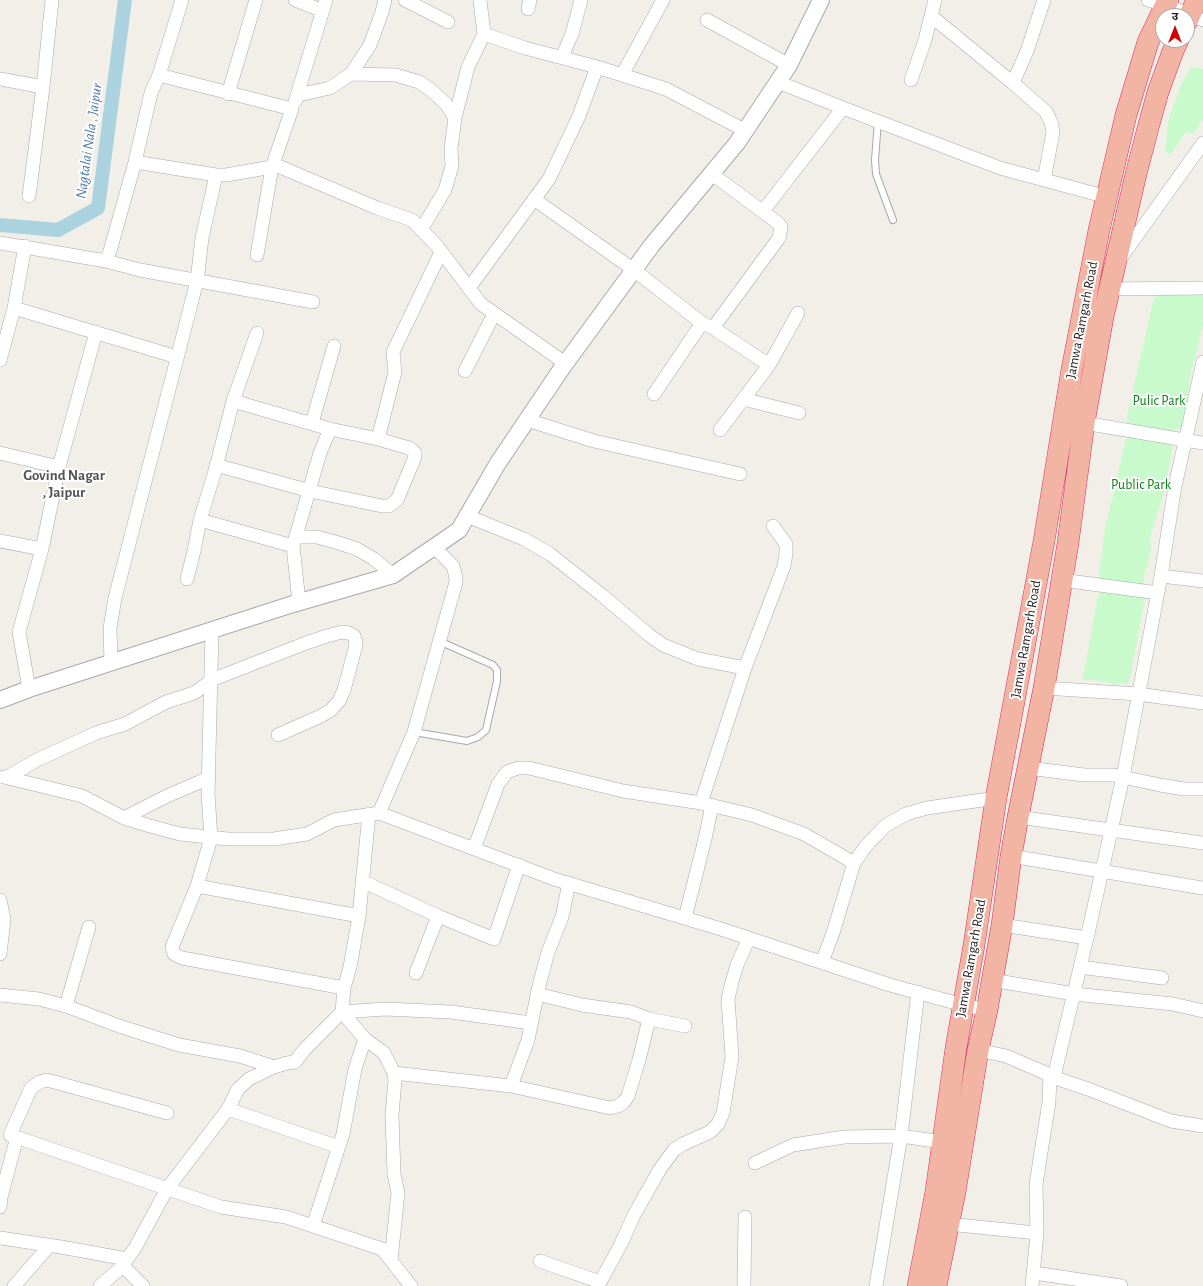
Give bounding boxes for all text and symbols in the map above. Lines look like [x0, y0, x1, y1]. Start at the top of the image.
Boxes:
north arrow [1155, 8, 1195, 48]
text: उ [1172, 11, 1178, 22]
water label: Nagtalai Nala , Jaipur [72, 82, 106, 200]
street label: Jamwa Ramgarh Road [1062, 260, 1102, 380]
park label: Pulic Park [1133, 393, 1185, 409]
district label: Govind Nagar , Jaipur [23, 466, 105, 501]
park label: Public Park [1111, 477, 1171, 493]
street label: Jamwa Ramgarh Road [1007, 579, 1045, 699]
street label: Jamwa Ramgarh Road [952, 898, 990, 1018]

